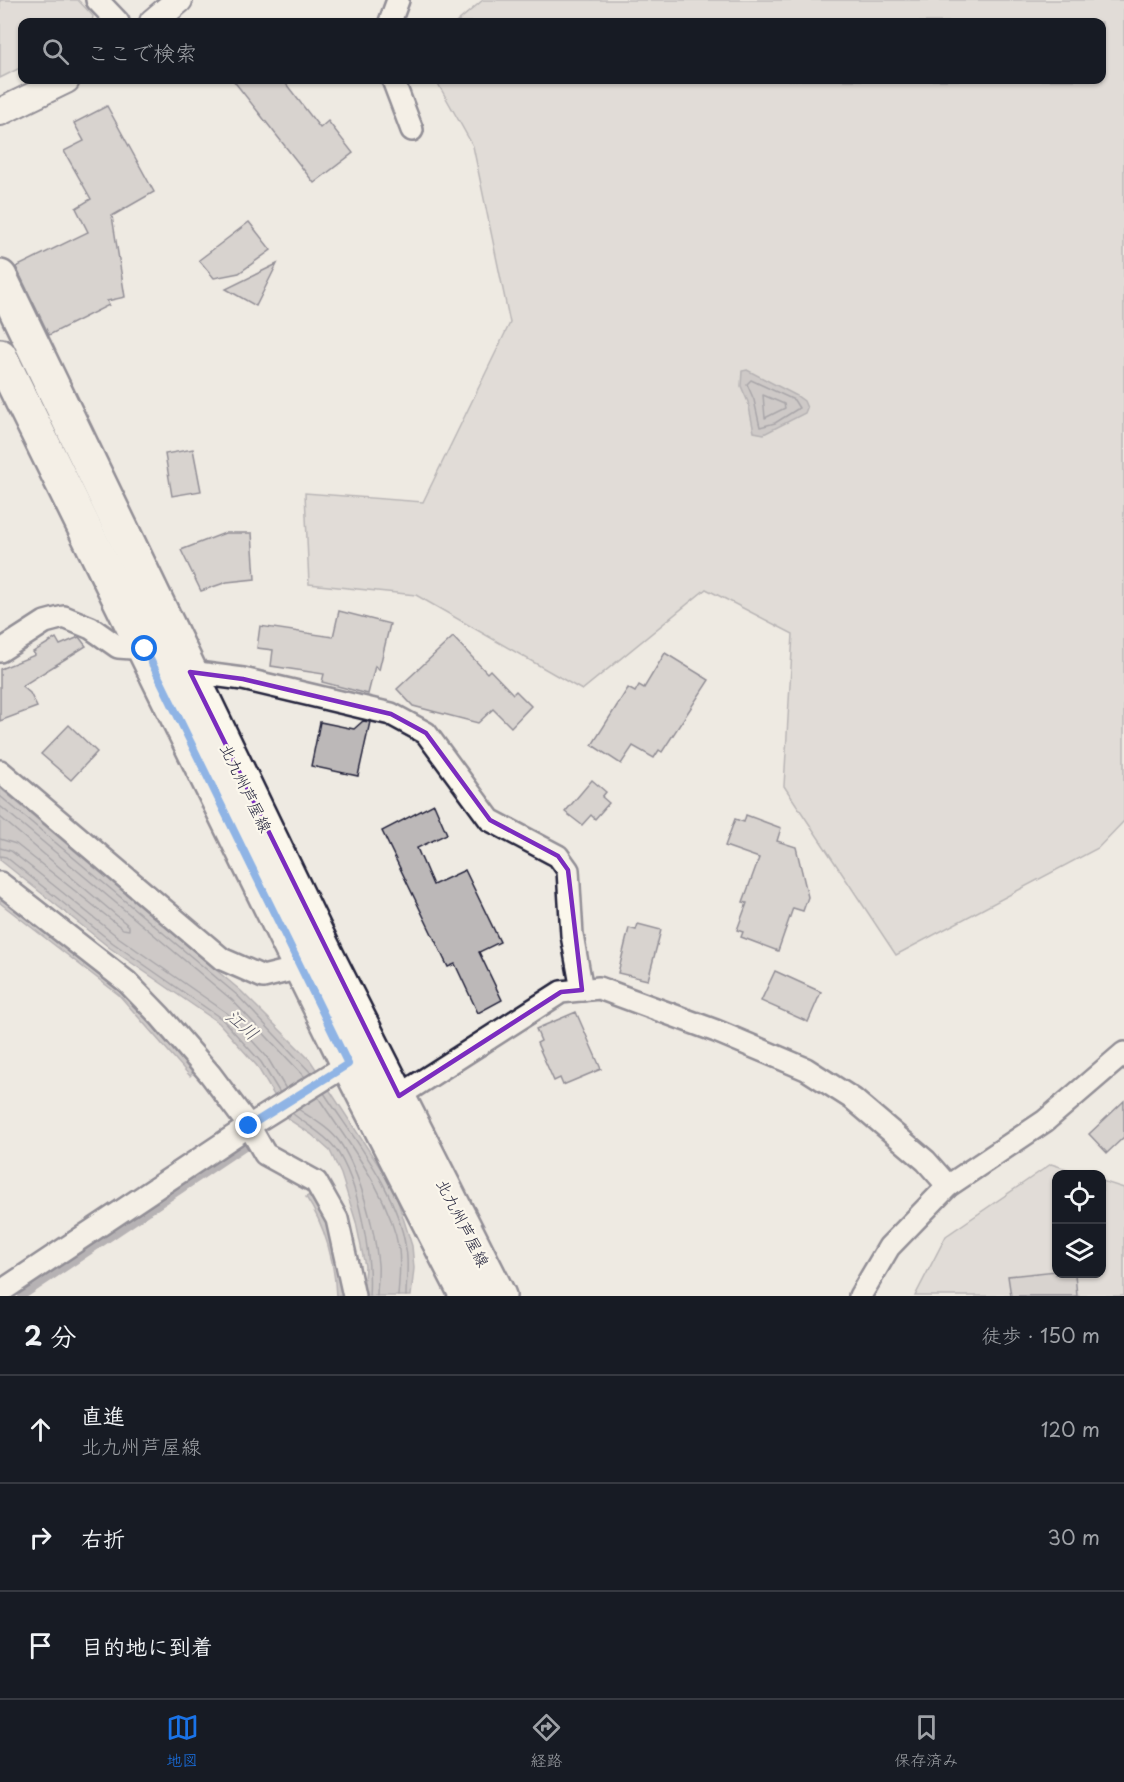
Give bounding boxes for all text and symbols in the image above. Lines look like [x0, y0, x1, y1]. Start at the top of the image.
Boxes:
search box [18, 18, 1106, 84]
icon: search [39, 35, 72, 68]
text: ここで検索 [87, 35, 197, 68]
route start [131, 635, 157, 661]
street label: 北九州芦屋線 [215, 739, 279, 836]
water label: 江川 [221, 1002, 265, 1046]
route end [235, 1112, 261, 1138]
map controls [1052, 1170, 1106, 1278]
button: locate [1052, 1170, 1106, 1224]
street label: 北九州芦屋線 [431, 1174, 496, 1271]
button: layers [1052, 1224, 1106, 1278]
text: 2 分 [24, 1316, 77, 1355]
text: 徒歩 · 150 m [982, 1320, 1100, 1350]
text: 直進 [81, 1398, 125, 1431]
icon: ahead [24, 1413, 57, 1446]
text: 120 m [1041, 1414, 1100, 1444]
text: 北九州芦屋線 [81, 1431, 201, 1461]
icon: right [24, 1521, 57, 1554]
text: 右折 [81, 1521, 125, 1554]
text: 30 m [1047, 1522, 1100, 1552]
icon: arrive [24, 1629, 57, 1662]
text: 目的地に到着 [81, 1629, 213, 1662]
tab: 地図 [166, 1711, 199, 1771]
tab: 経路 [530, 1711, 563, 1771]
tab: 保存済み [894, 1711, 958, 1771]

